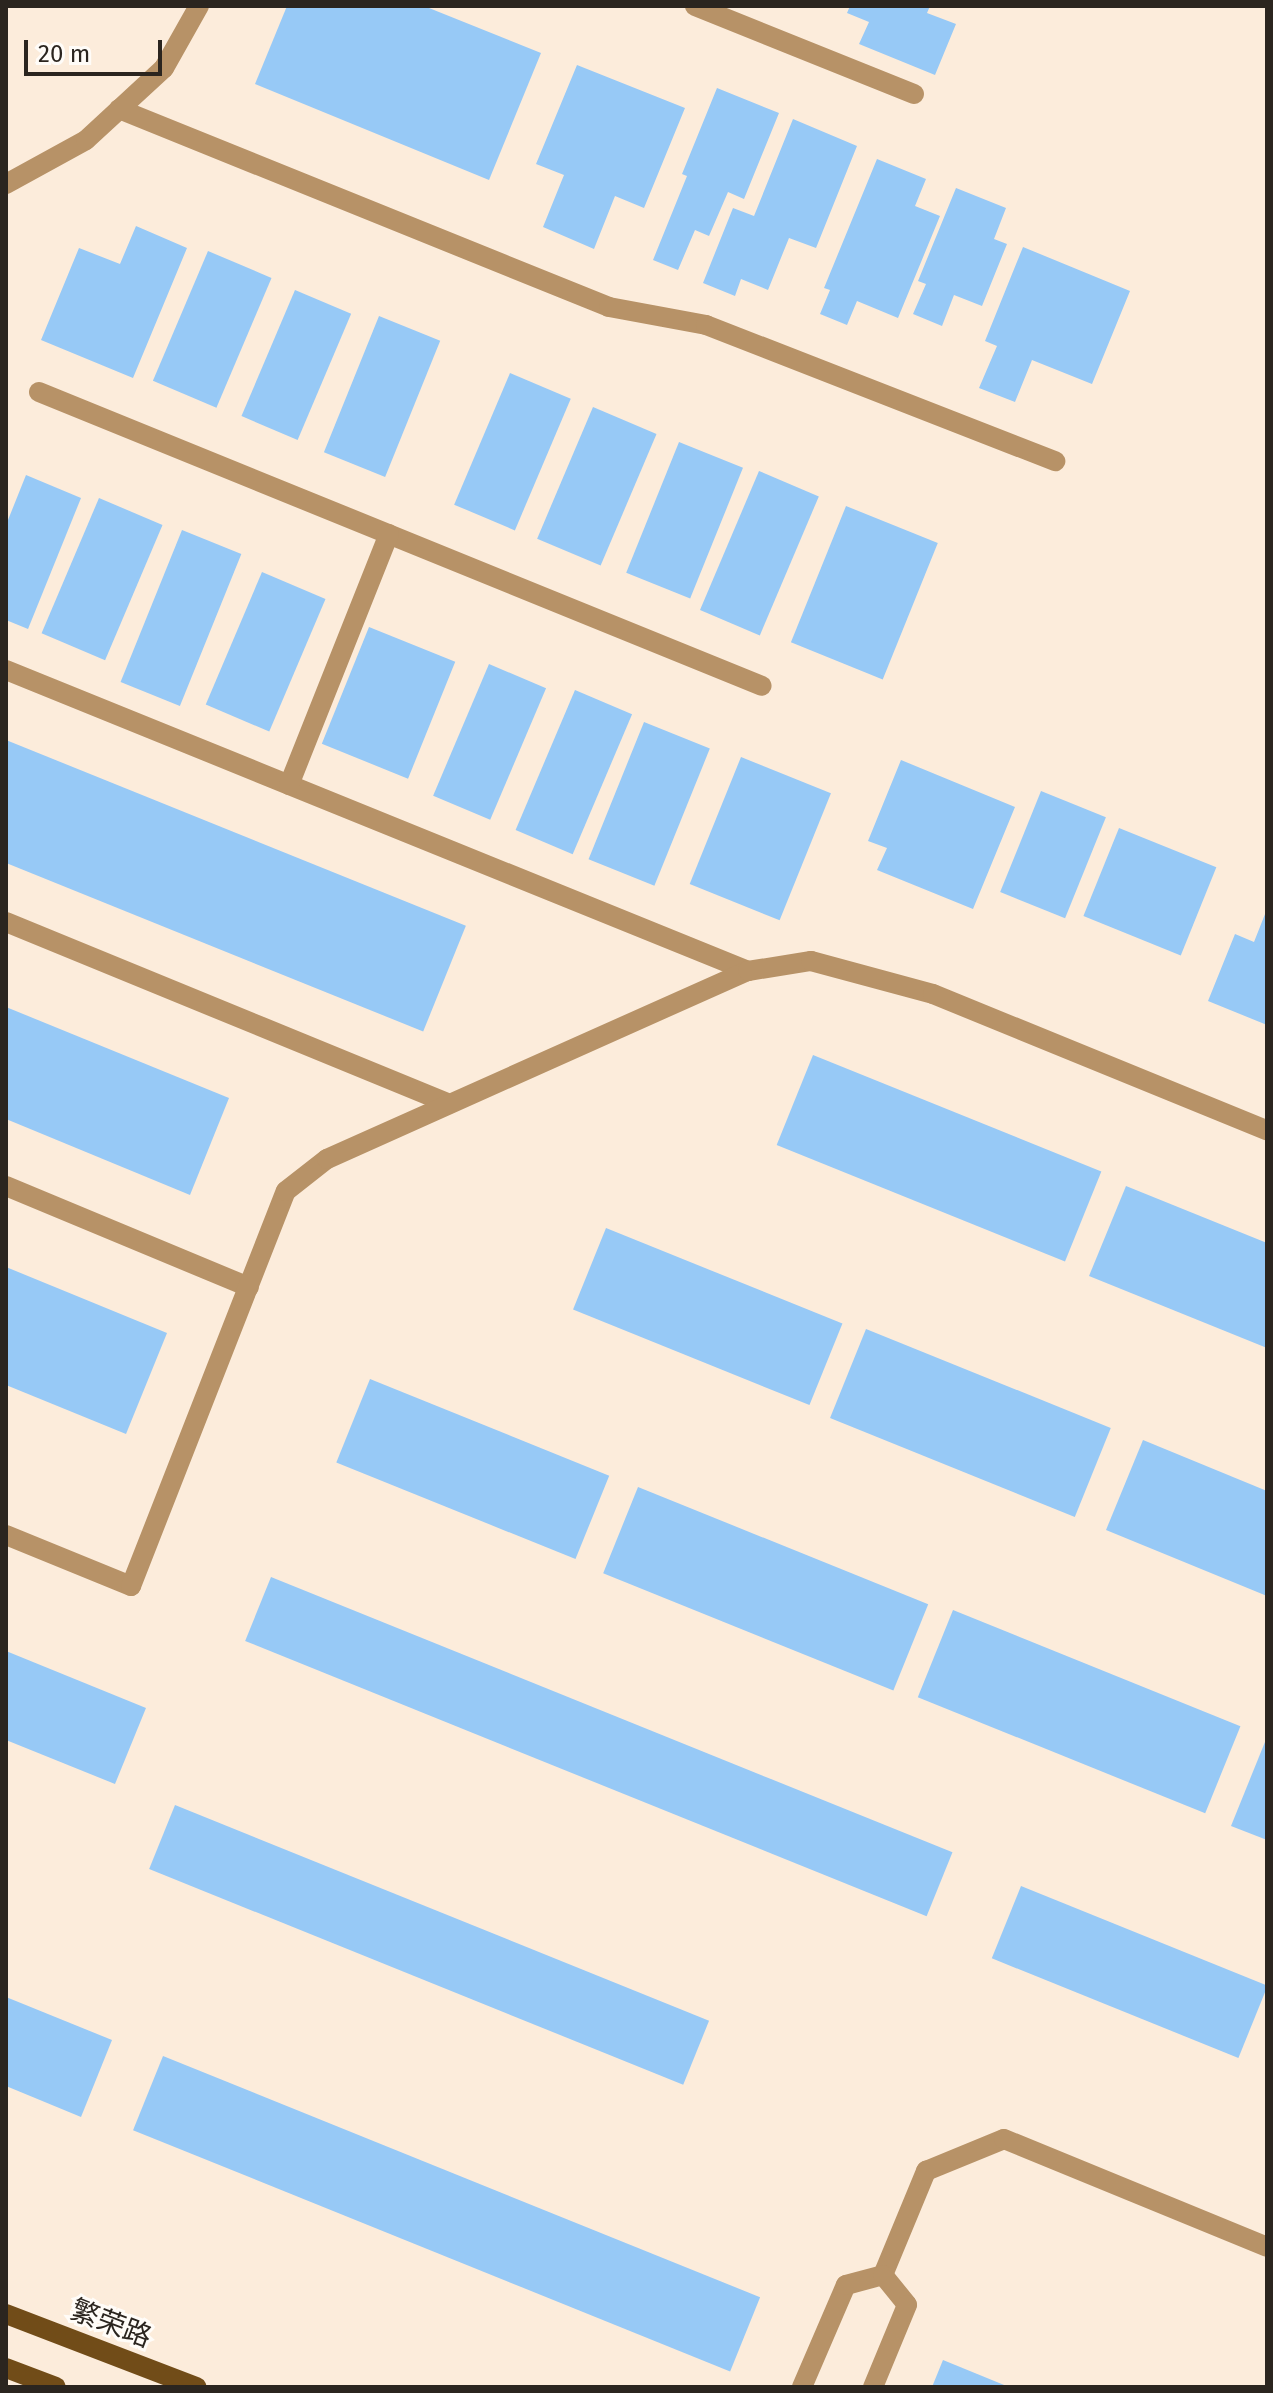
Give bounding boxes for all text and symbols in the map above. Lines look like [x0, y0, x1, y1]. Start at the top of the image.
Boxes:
scale bar [28, 24, 166, 74]
text: 20 m [38, 40, 90, 68]
street label: 繁荣路 [66, 2293, 156, 2355]

